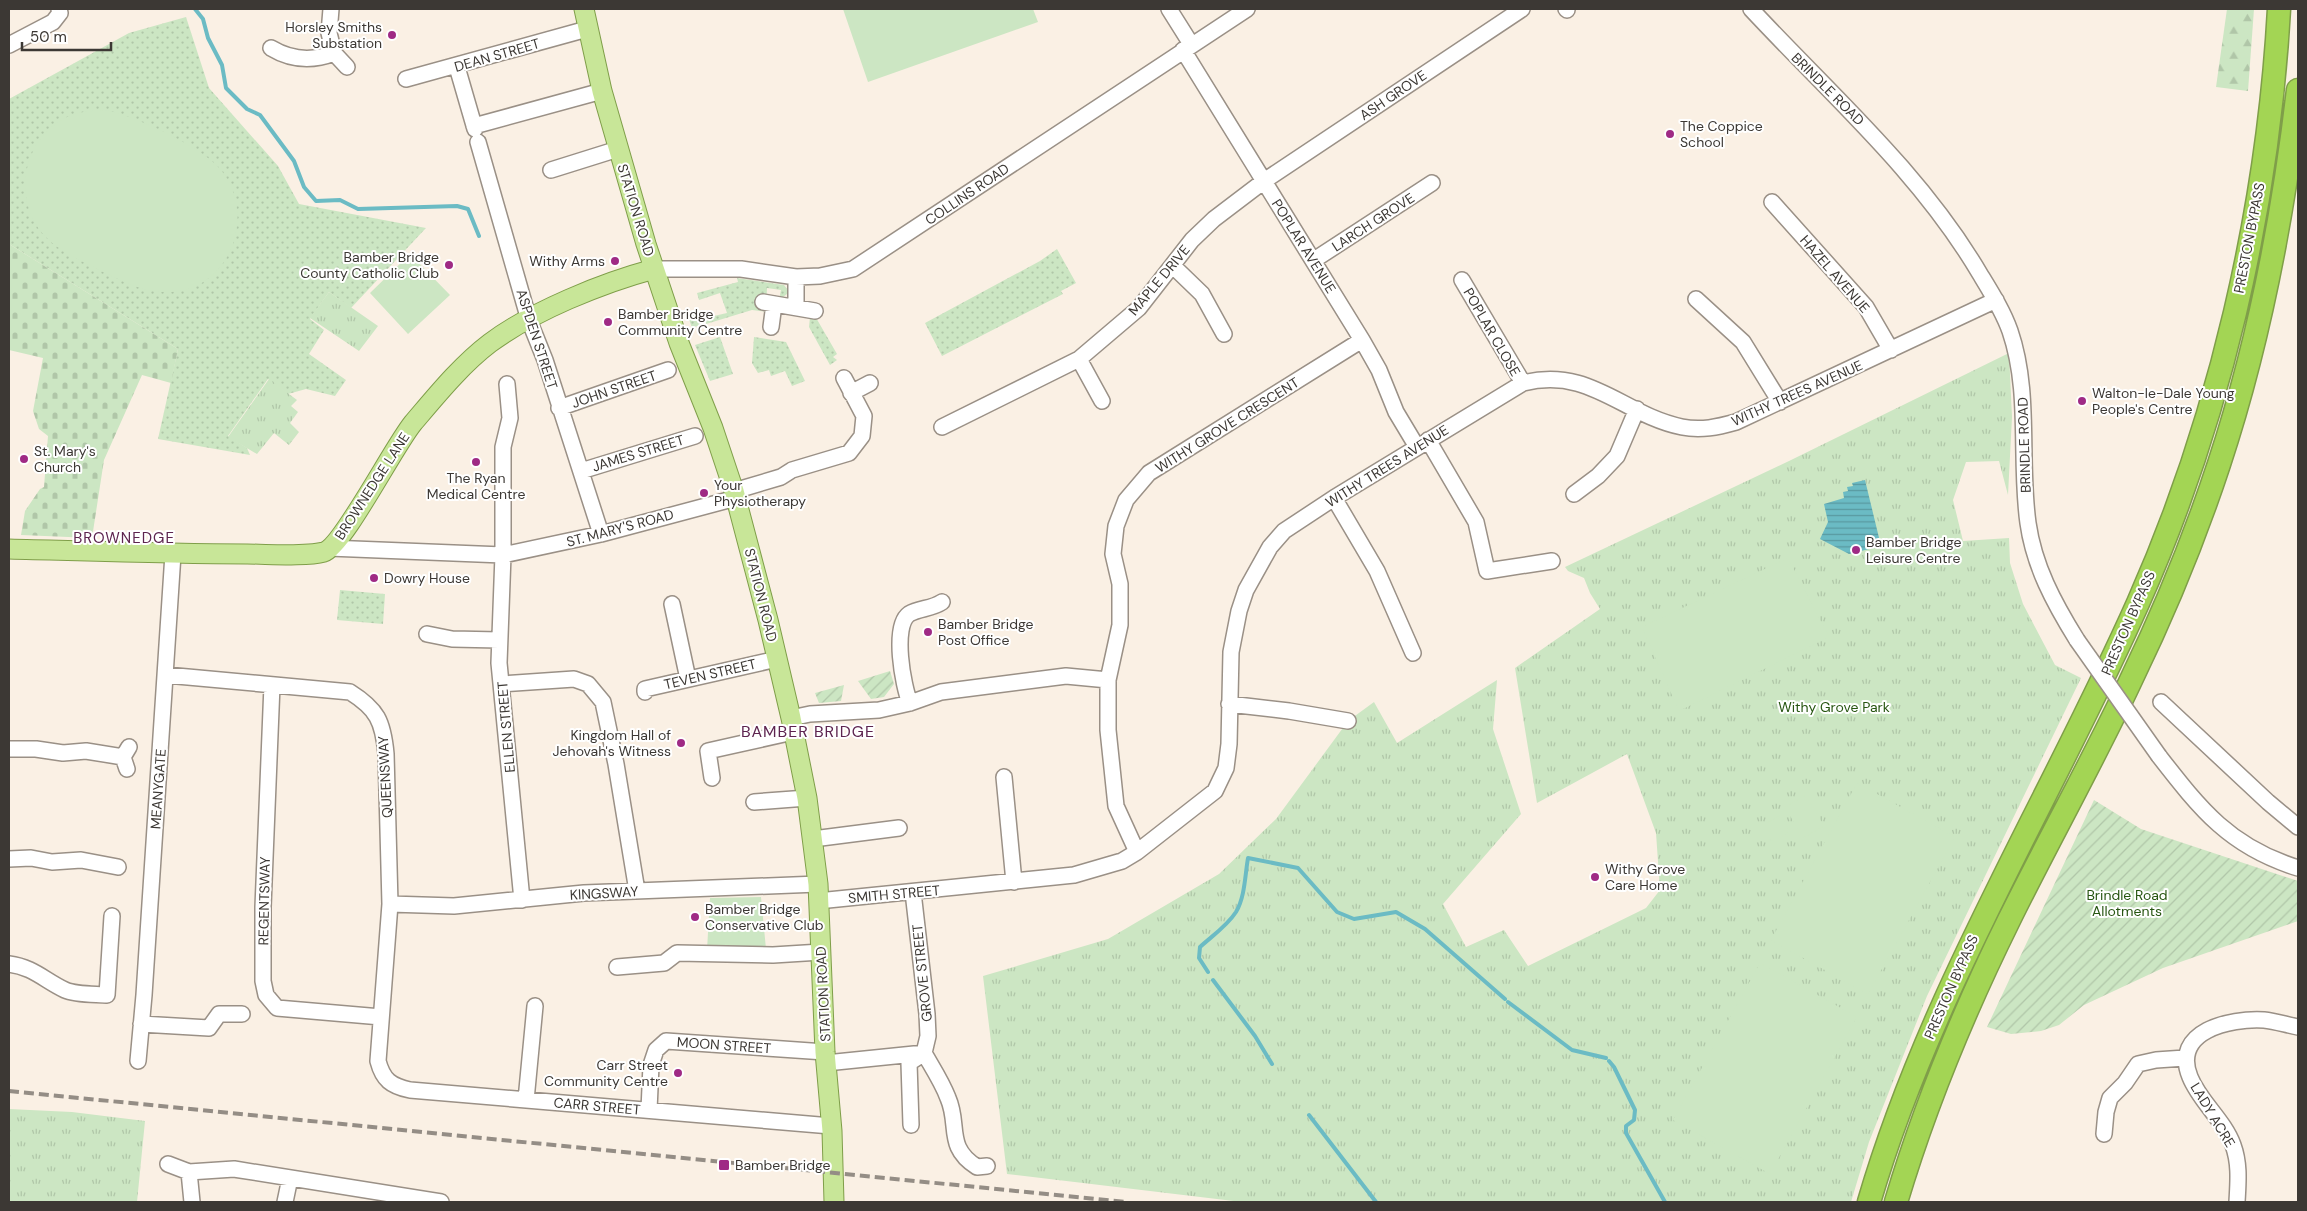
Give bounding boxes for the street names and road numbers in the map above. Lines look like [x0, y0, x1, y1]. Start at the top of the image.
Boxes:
street label: DEAN STREET [452, 34, 542, 76]
street label: BRINDLE ROAD [1788, 49, 1868, 129]
street label: ASH GROVE [1356, 66, 1430, 124]
street label: COLLINS ROAD [921, 159, 1013, 229]
street label: STATION ROAD [613, 162, 659, 258]
street label: PRESTON BYPASS [2229, 181, 2269, 295]
street label: LARCH GROVE [1328, 189, 1418, 255]
street label: POPLAR AVENUE [1268, 196, 1340, 297]
street label: HAZEL AVENUE [1796, 231, 1874, 317]
street label: MAPLE DRIVE [1124, 241, 1194, 319]
street label: POPLAR CLOSE [1459, 285, 1525, 380]
street label: ASPDEN STREET [512, 287, 562, 391]
street label: WITHY TREES AVENUE [1729, 356, 1866, 430]
street label: JOHN STREET [569, 366, 659, 412]
street label: WITHY GROVE CRESCENT [1152, 373, 1302, 477]
street label: BRINDLE ROAD [2013, 397, 2035, 493]
street label: WITHY TREES AVENUE [1322, 421, 1452, 511]
street label: BROWNEDGE LANE [331, 429, 414, 543]
street label: JAMES STREET [590, 430, 686, 476]
street label: ST. MARY'S ROAD [564, 505, 676, 551]
street label: STATION ROAD [741, 546, 781, 644]
street label: PRESTON BYPASS [2097, 568, 2159, 678]
street label: TEVEN STREET [662, 655, 758, 693]
street label: ELLEN STREET [493, 680, 519, 773]
street label: QUEENSWAY [374, 735, 396, 819]
street label: MEANYGATE [146, 748, 170, 830]
street label: REGENTSWAY [254, 856, 274, 946]
street label: SMITH STREET [847, 881, 941, 907]
street label: KINGSWAY [569, 882, 639, 904]
street label: GROVE STREET [908, 923, 936, 1023]
street label: PRESTON BYPASS [1920, 932, 1982, 1042]
street label: STATION ROAD [812, 946, 834, 1042]
street label: MOON STREET [676, 1033, 772, 1057]
street label: LADY ACRE [2187, 1079, 2239, 1151]
street label: CARR STREET [553, 1093, 641, 1119]

